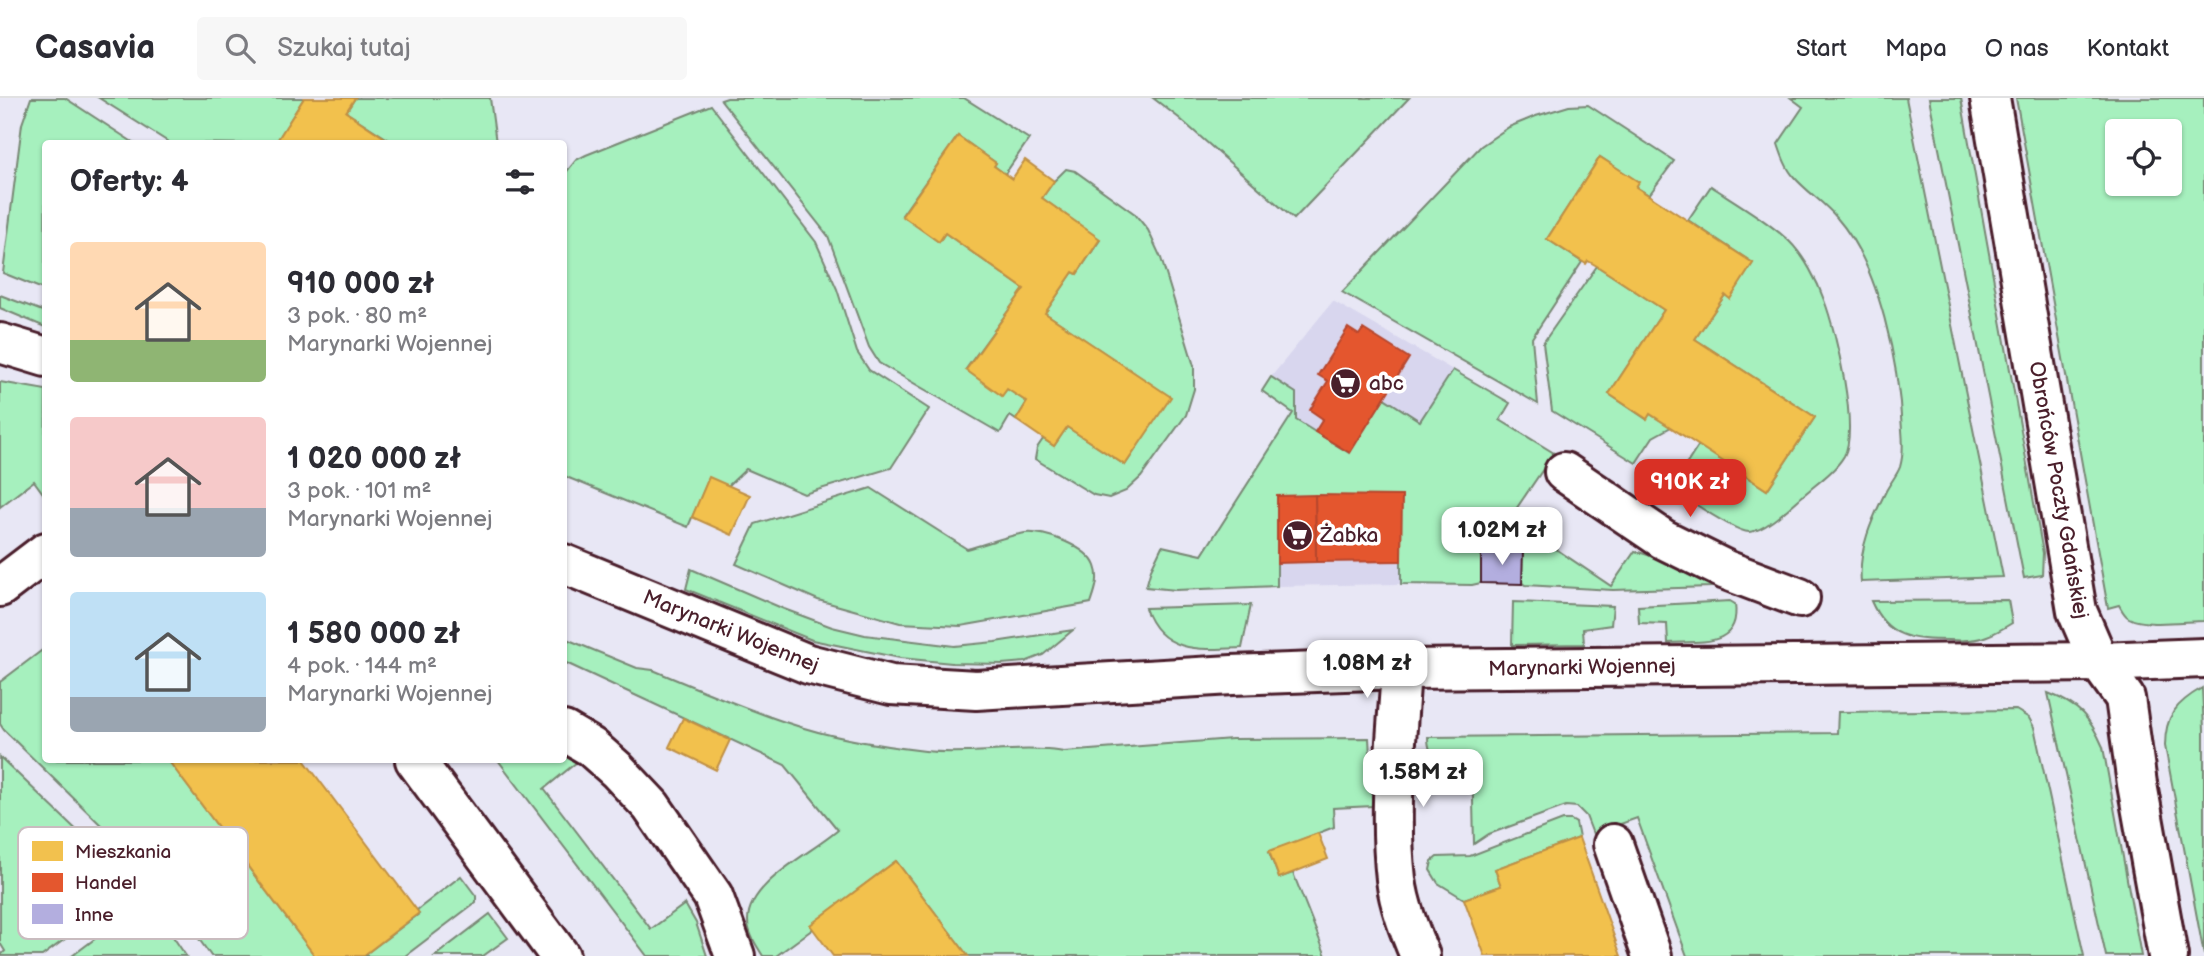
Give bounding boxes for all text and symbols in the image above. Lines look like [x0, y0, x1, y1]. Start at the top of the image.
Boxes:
search box [197, 17, 687, 80]
text: Casavia [35, 28, 155, 68]
icon: search [221, 29, 259, 67]
text: Szukaj tutaj [277, 33, 411, 64]
text: Start [1796, 34, 1847, 63]
text: Mapa [1885, 34, 1947, 63]
text: O nas [1985, 34, 2049, 63]
text: Kontakt [2087, 34, 2169, 63]
map controls [2105, 119, 2182, 196]
button: locate [2105, 119, 2182, 196]
icon: filters [501, 163, 539, 201]
text: Oferty: 4 [70, 164, 189, 200]
text: 910 000 zł [287, 266, 434, 302]
icon: home [126, 270, 210, 354]
text: 3 pok. · 80 m² [287, 302, 427, 330]
text: Marynarki Wojennej [287, 330, 492, 358]
street label: Obrońców Poczty Gdańskiej [2024, 359, 2093, 621]
supermarket icon: abc [1329, 366, 1363, 400]
place label: abc [1369, 371, 1404, 396]
text: 1 020 000 zł [287, 441, 461, 477]
icon: home [126, 445, 210, 529]
pin: 910K zł [1625, 460, 1755, 519]
text: 910K zł [1650, 468, 1730, 496]
text: 3 pok. · 101 m² [287, 477, 431, 505]
text: Marynarki Wojennej [287, 505, 492, 533]
pin: 1.02M zł [1430, 508, 1574, 567]
text: 1.02M zł [1457, 516, 1547, 544]
supermarket icon: Żabka [1280, 518, 1314, 552]
place label: Żabka [1319, 523, 1378, 548]
street label: Marynarki Wojennej [639, 585, 822, 678]
text: 1 580 000 zł [287, 616, 460, 652]
icon: home [126, 620, 210, 704]
pin: 1.08M zł [1295, 640, 1439, 700]
text: 1.08M zł [1322, 649, 1412, 677]
text: 4 pok. · 144 m² [287, 652, 437, 680]
street label: Marynarki Wojennej [1488, 653, 1676, 682]
text: Marynarki Wojennej [287, 680, 492, 708]
pin: 1.58M zł [1351, 750, 1495, 809]
text: 1.58M zł [1379, 758, 1467, 786]
legend [18, 827, 248, 939]
text: Mieszkania [75, 841, 171, 864]
text: Handel [75, 872, 137, 895]
text: Inne [75, 904, 114, 927]

